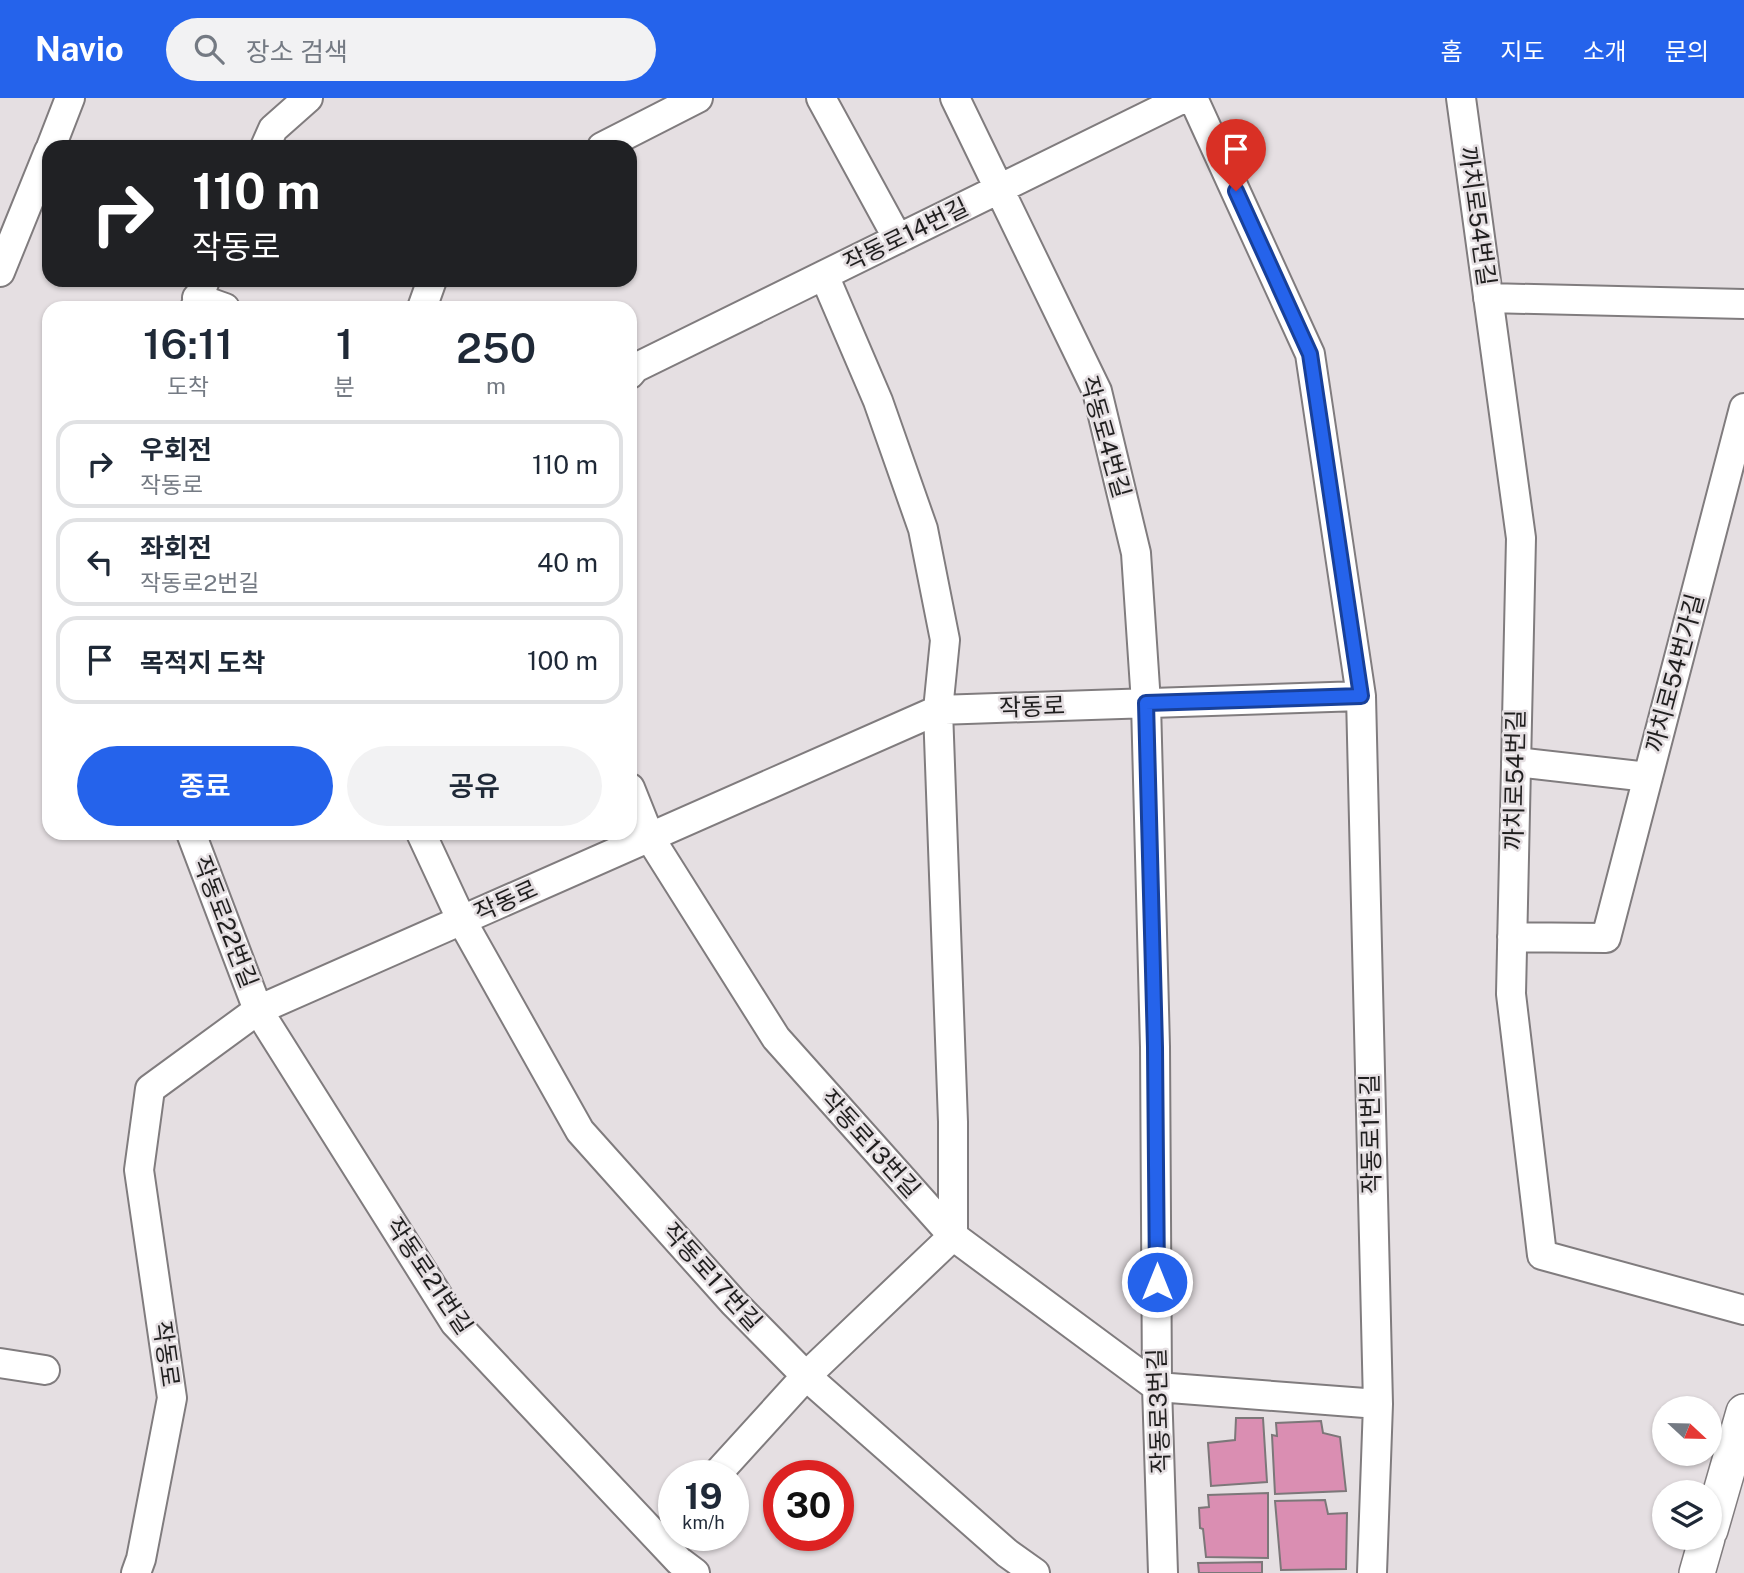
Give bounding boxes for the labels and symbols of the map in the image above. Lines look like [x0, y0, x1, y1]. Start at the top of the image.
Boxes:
pin [1206, 119, 1266, 191]
street label: 까치로54번길 [1454, 144, 1502, 288]
street label: 작동로14번길 [839, 192, 972, 276]
street label: 작동로4번길 [1075, 373, 1137, 501]
street label: 까치로54번가길 [1639, 590, 1709, 755]
street label: 작동로 [998, 691, 1066, 721]
street label: 까치로54번길 [1499, 709, 1529, 851]
street label: 작동로22번길 [188, 852, 264, 992]
street label: 작동로 [470, 874, 542, 926]
street label: 작동로1번길 [1355, 1074, 1385, 1194]
street label: 작동로13번길 [815, 1084, 926, 1203]
street label: 작동로21번길 [381, 1212, 479, 1339]
street label: 작동로17번길 [657, 1217, 768, 1336]
position arrow [1120, 1245, 1194, 1319]
street label: 작동로 [149, 1319, 185, 1389]
street label: 작동로3번길 [1142, 1348, 1174, 1474]
north arrow [1652, 1396, 1722, 1466]
speed limit sign: 30 [763, 1460, 854, 1551]

